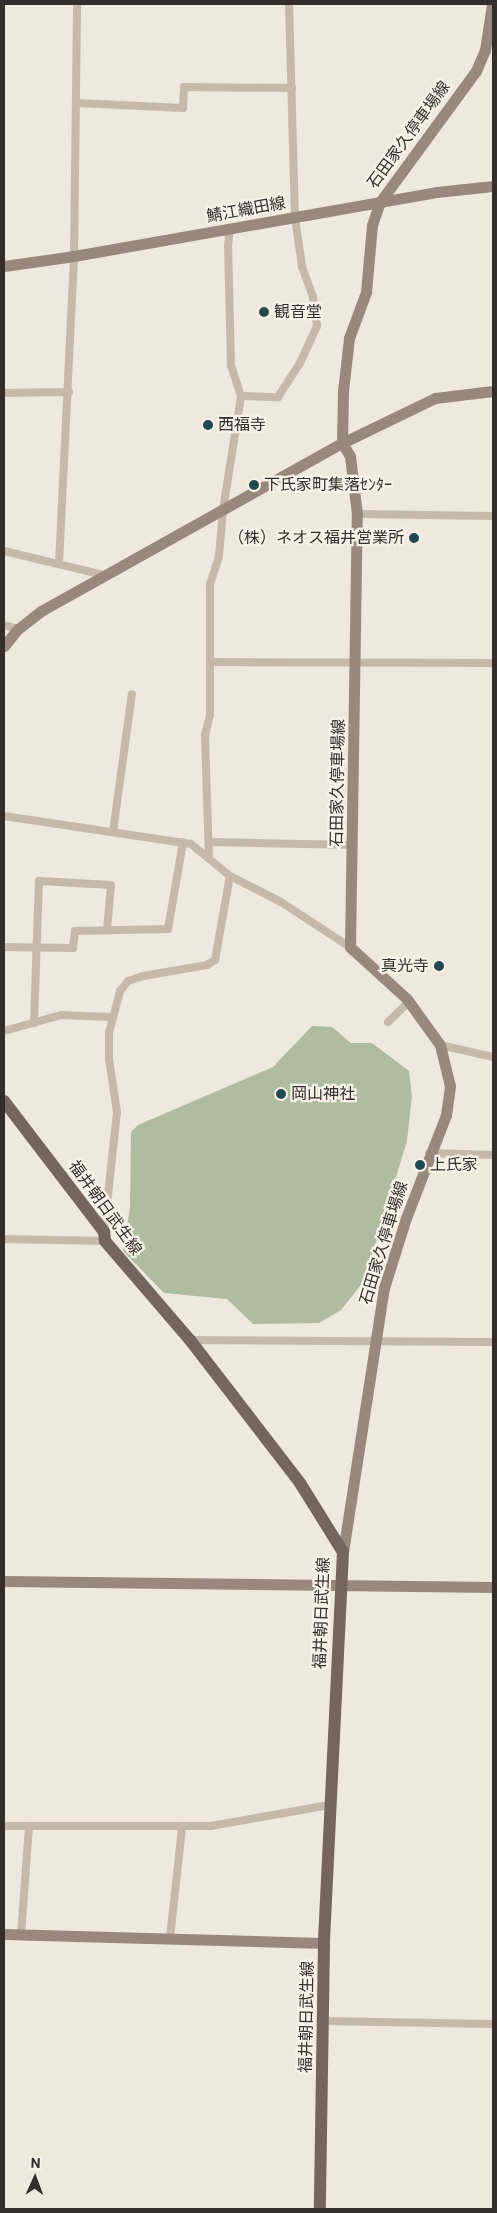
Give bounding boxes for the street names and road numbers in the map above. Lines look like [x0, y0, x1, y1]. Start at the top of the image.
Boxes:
street label: 石田家久停車場線 [364, 78, 454, 192]
street label: 鯖江織田線 [205, 194, 287, 226]
street label: 石田家久停車場線 [327, 719, 349, 847]
street label: 福井朝日武生線 [64, 1157, 146, 1259]
street label: 石田家久停車場線 [356, 1179, 412, 1307]
street label: 福井朝日武生線 [310, 1557, 334, 1669]
street label: 福井朝日武生線 [296, 1961, 318, 2073]

